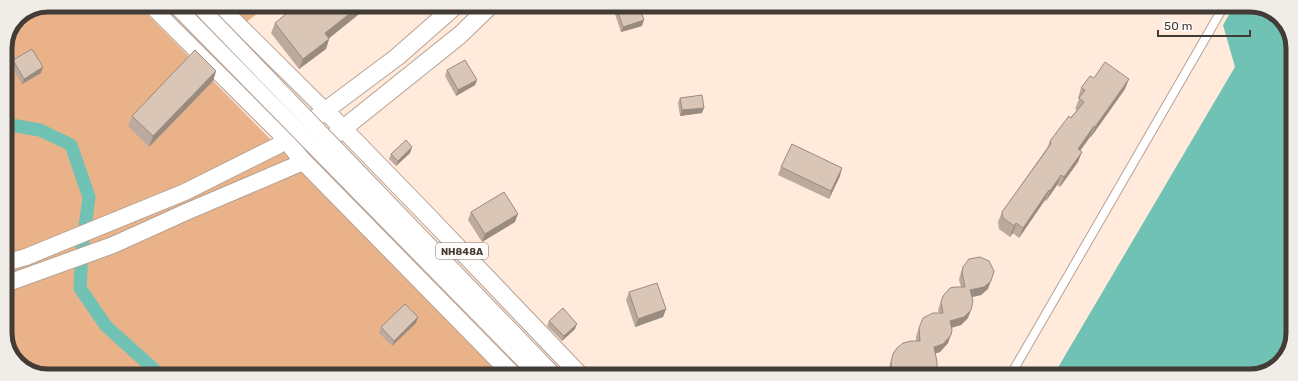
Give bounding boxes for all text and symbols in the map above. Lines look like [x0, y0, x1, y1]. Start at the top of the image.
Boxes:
scale bar [1158, 12, 1250, 38]
text: 50 m [1164, 19, 1192, 33]
road number: NH848A [436, 243, 488, 259]

